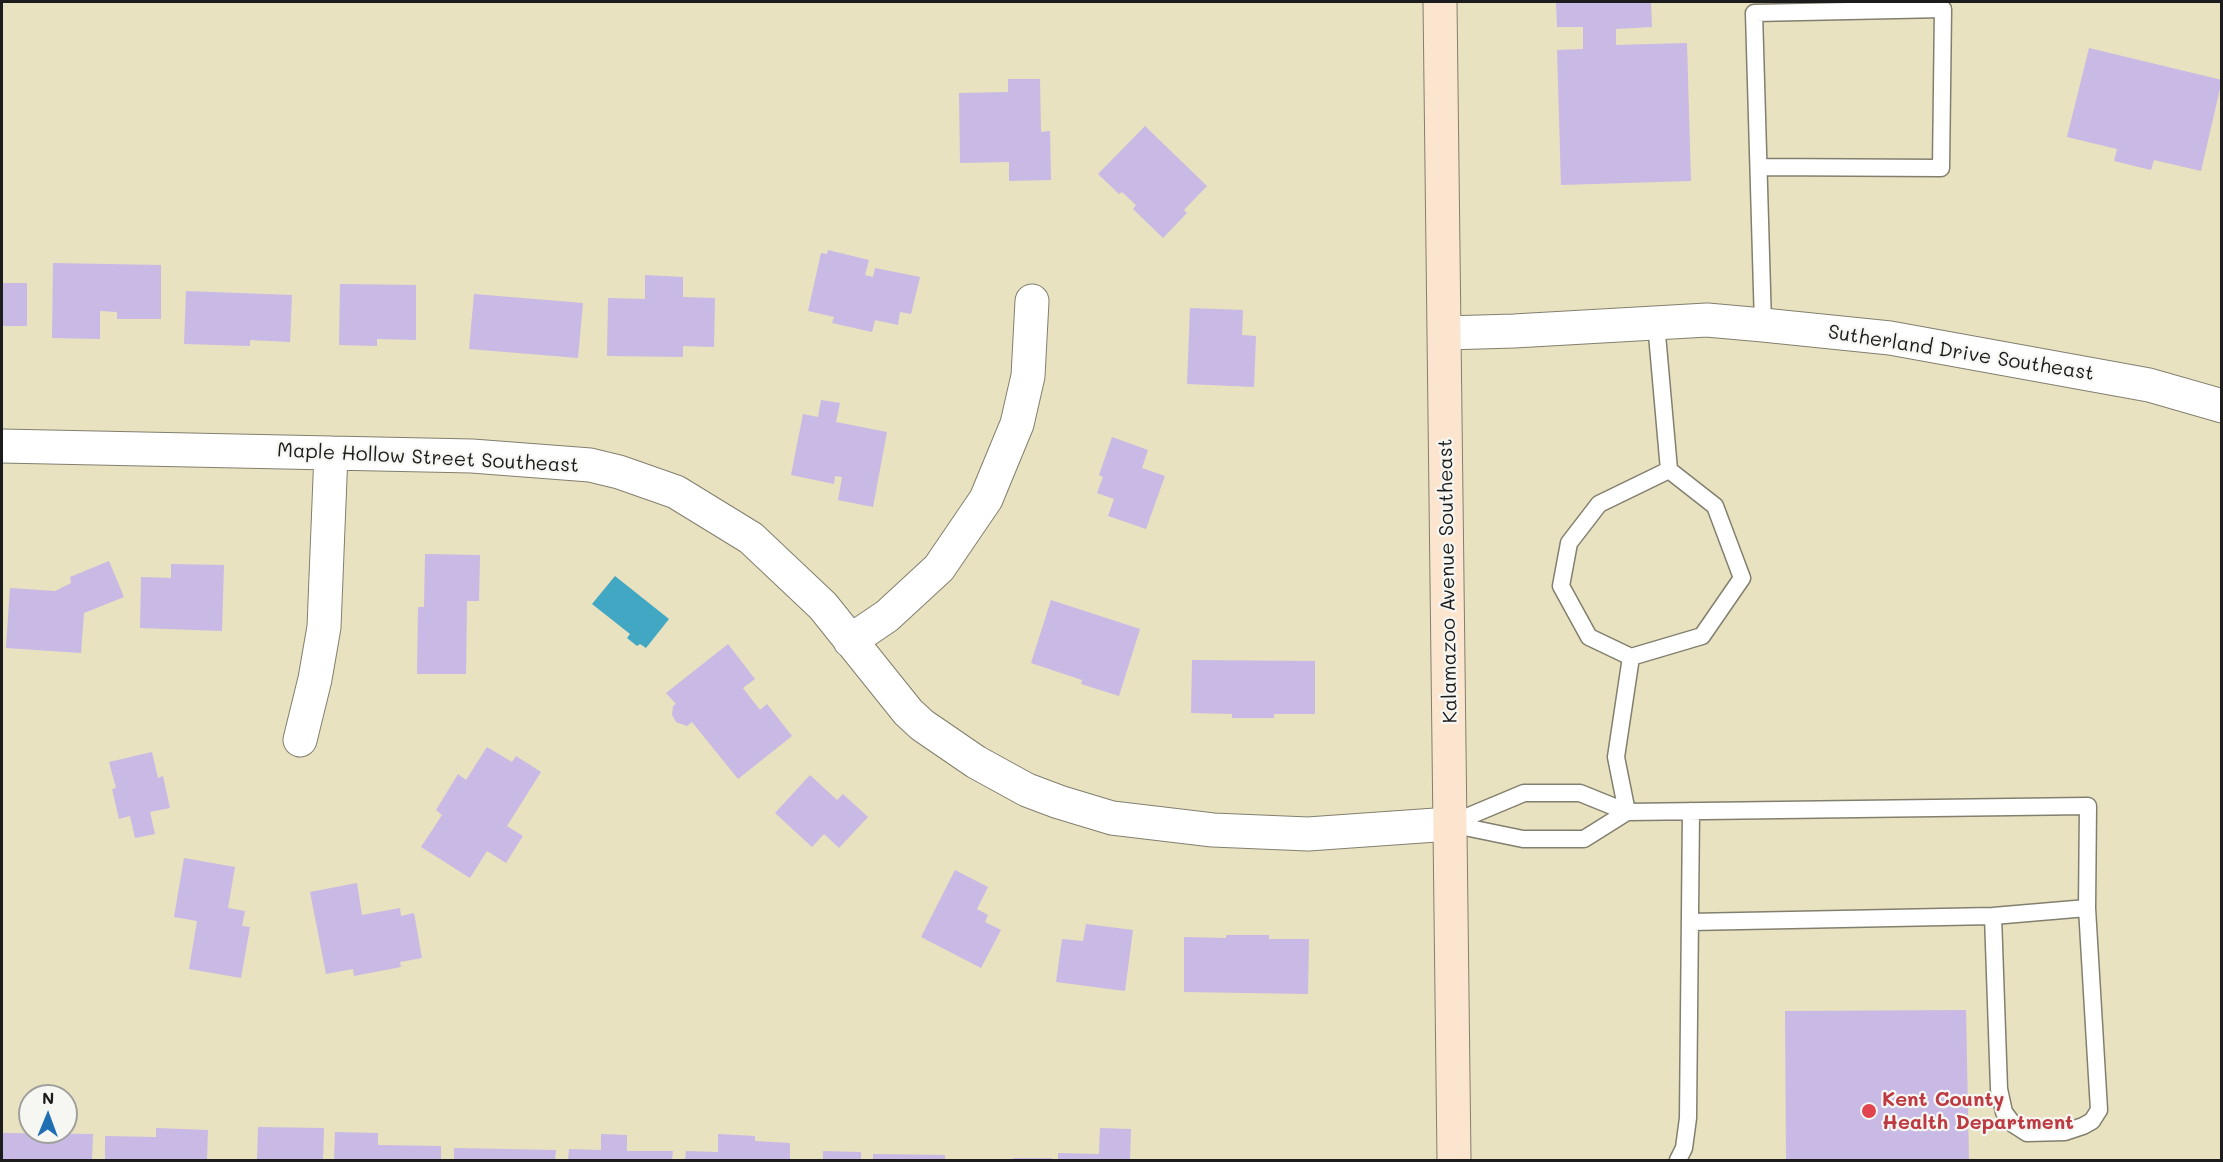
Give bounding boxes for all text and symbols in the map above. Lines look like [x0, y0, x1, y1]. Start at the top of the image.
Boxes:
street label: Sutherland Drive Southeast [1826, 320, 2096, 386]
street label: Maple Hollow Street Southeast [277, 438, 579, 478]
street label: Kalamazoo Avenue Southeast [1434, 438, 1462, 724]
north arrow [18, 1084, 78, 1144]
text: N [42, 1087, 55, 1108]
place label: Kent County Health Department [1882, 1088, 2074, 1135]
marker: Kent County Health Department [1860, 1102, 1878, 1120]

